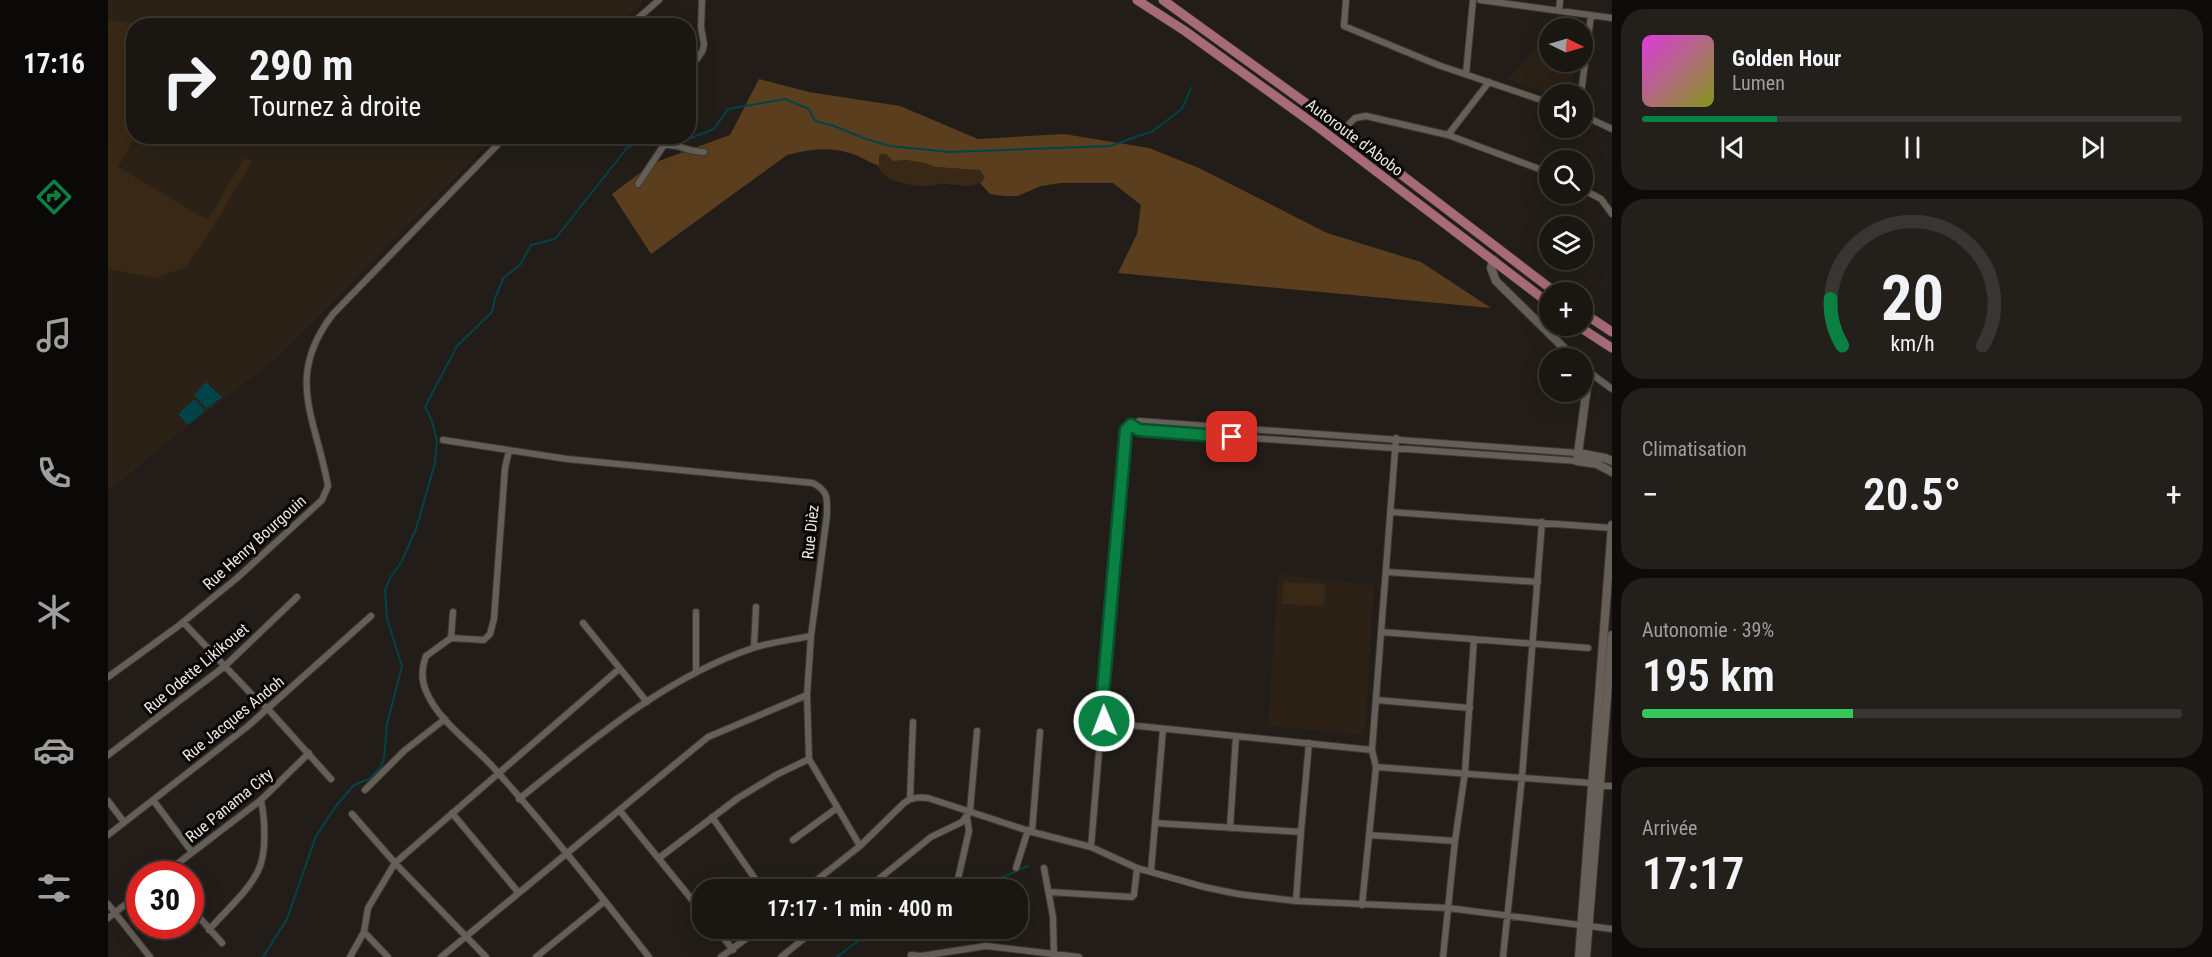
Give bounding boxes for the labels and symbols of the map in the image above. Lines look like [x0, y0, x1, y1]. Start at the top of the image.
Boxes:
north arrow [1539, 18, 1593, 72]
street label: Autoroute d'Abobo [1302, 95, 1407, 180]
pin [1206, 411, 1257, 462]
street label: Rue Henry Bourgouin [199, 491, 310, 594]
street label: Rue Dièz [798, 504, 823, 560]
street label: Rue Odette Likikouet [140, 619, 253, 718]
street label: Rue Jacques Andoh [179, 672, 288, 765]
position arrow [1072, 689, 1136, 753]
street label: Rue Panama City [182, 764, 277, 846]
speed limit sign: 30 [126, 861, 204, 939]

